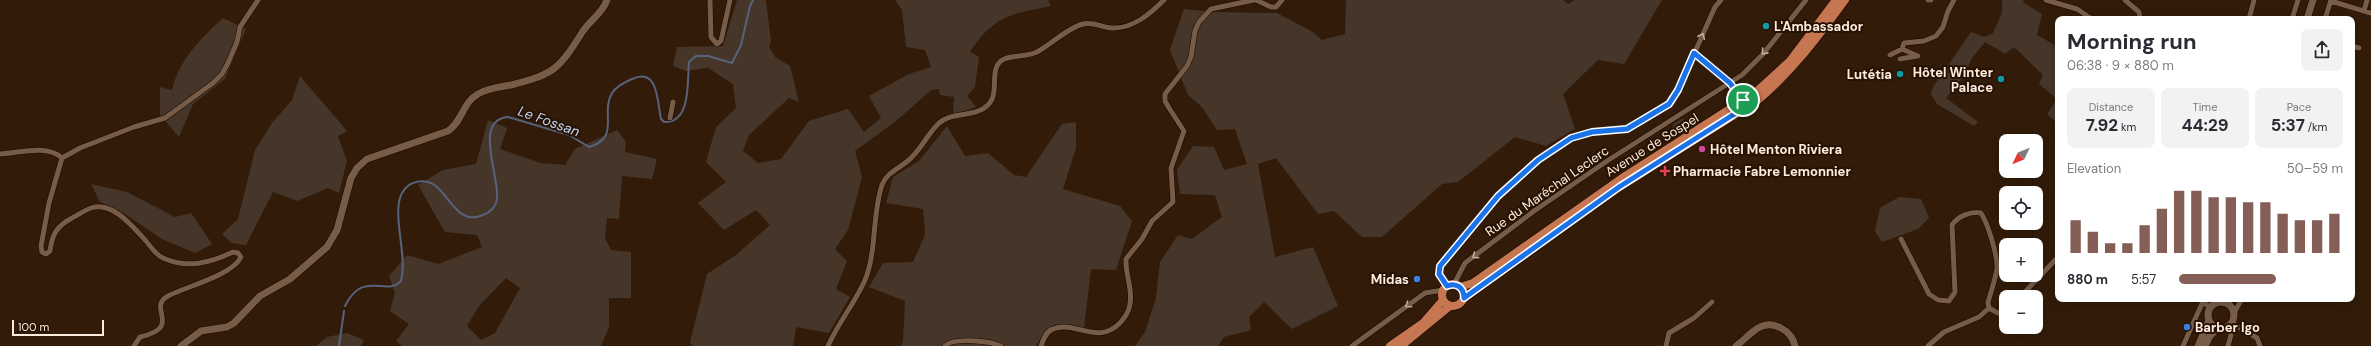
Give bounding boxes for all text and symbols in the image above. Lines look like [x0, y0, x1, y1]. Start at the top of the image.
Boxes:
place label: L'Ambassador [1774, 18, 1864, 35]
marker: L'Ambassador [1761, 21, 1771, 31]
text: Morning run [2067, 27, 2197, 56]
button: share [2301, 29, 2343, 71]
one-way arrow [1697, 33, 1705, 40]
one-way arrow [1761, 47, 1768, 55]
text: 06:38 · 9 × 880 m [2067, 57, 2174, 74]
place label: Hôtel Winter Palace [1913, 64, 1994, 96]
place label: Lutétia [1847, 66, 1892, 83]
marker: Lutétia [1895, 69, 1905, 79]
marker: Hôtel Winter Palace [1996, 74, 2006, 84]
pin [1726, 83, 1760, 117]
icon: arrive [1732, 89, 1754, 111]
text: Distance [2089, 100, 2133, 114]
text: Time [2193, 100, 2217, 114]
text: Pace [2287, 100, 2311, 114]
water label: Le Fossan [516, 102, 582, 140]
street label: Avenue de Sospel [1602, 109, 1702, 181]
text: 7.92 [2086, 114, 2118, 136]
text: 44:29 [2182, 114, 2228, 136]
text: 5:37 [2271, 114, 2305, 136]
text: km [2118, 120, 2136, 134]
text: /km [2305, 120, 2327, 134]
north arrow [1999, 134, 2043, 178]
map controls [1999, 134, 2043, 334]
place label: Hôtel Menton Riviera [1710, 141, 1842, 158]
street label: Rue du Maréchal Leclerc [1482, 142, 1612, 240]
marker: Hôtel Menton Riviera [1697, 144, 1707, 154]
text: Elevation [2067, 160, 2121, 177]
text: 50–59 m [2287, 160, 2343, 177]
place label: Pharmacie Fabre Lemonnier [1673, 163, 1851, 180]
marker: Pharmacie Fabre Lemonnier [1660, 166, 1670, 176]
button: locate [1999, 186, 2043, 230]
button: + [1999, 238, 2043, 282]
one-way arrow [1473, 251, 1480, 258]
place label: Midas [1371, 271, 1409, 288]
text: 880 m [2067, 271, 2108, 288]
text: 5:57 [2131, 271, 2156, 288]
marker: Midas [1412, 274, 1422, 284]
button: − [1999, 290, 2043, 334]
one-way arrow [1406, 300, 1413, 307]
scale bar [12, 318, 104, 337]
place label: Barber Igo [2195, 319, 2260, 336]
text: 100 m [18, 320, 49, 334]
marker: Barber Igo [2182, 322, 2192, 332]

